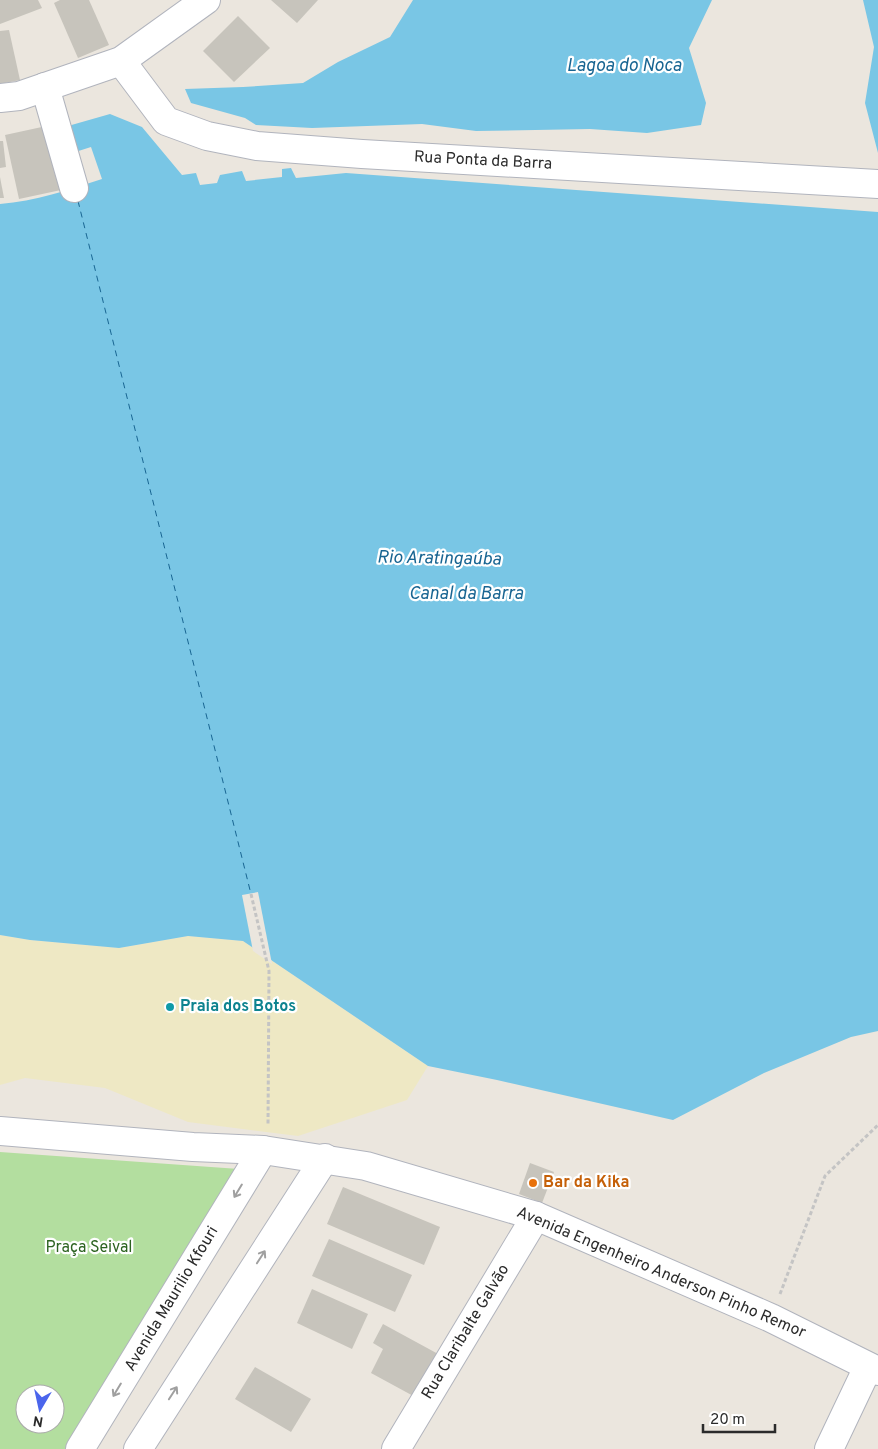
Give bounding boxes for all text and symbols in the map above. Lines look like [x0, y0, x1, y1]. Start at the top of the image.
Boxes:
water label: Lagoa do Noca [567, 55, 682, 78]
street label: Rua Ponta da Barra [413, 147, 553, 175]
water label: Rio Aratingaúba [377, 546, 502, 572]
water label: Canal da Barra [409, 583, 524, 606]
place label: Praia dos Botos [180, 997, 296, 1017]
marker: Praia dos Botos [164, 1001, 176, 1013]
place label: Bar da Kika [543, 1173, 629, 1193]
marker: Bar da Kika [527, 1177, 539, 1189]
one-way arrow [233, 1184, 243, 1198]
street label: Avenida Engenheiro Anderson Pinho Remor [513, 1203, 809, 1343]
street label: Avenida Maurilio Kfouri [121, 1223, 223, 1375]
park label: Praça Seival [45, 1238, 133, 1258]
one-way arrow [257, 1250, 267, 1264]
street label: Rua Claribalte Galvão [418, 1261, 514, 1403]
one-way arrow [111, 1382, 121, 1396]
north arrow [15, 1384, 65, 1434]
one-way arrow [169, 1387, 179, 1401]
scale bar [703, 1402, 776, 1434]
text: N [32, 1411, 45, 1430]
text: 20 m [710, 1411, 745, 1430]

